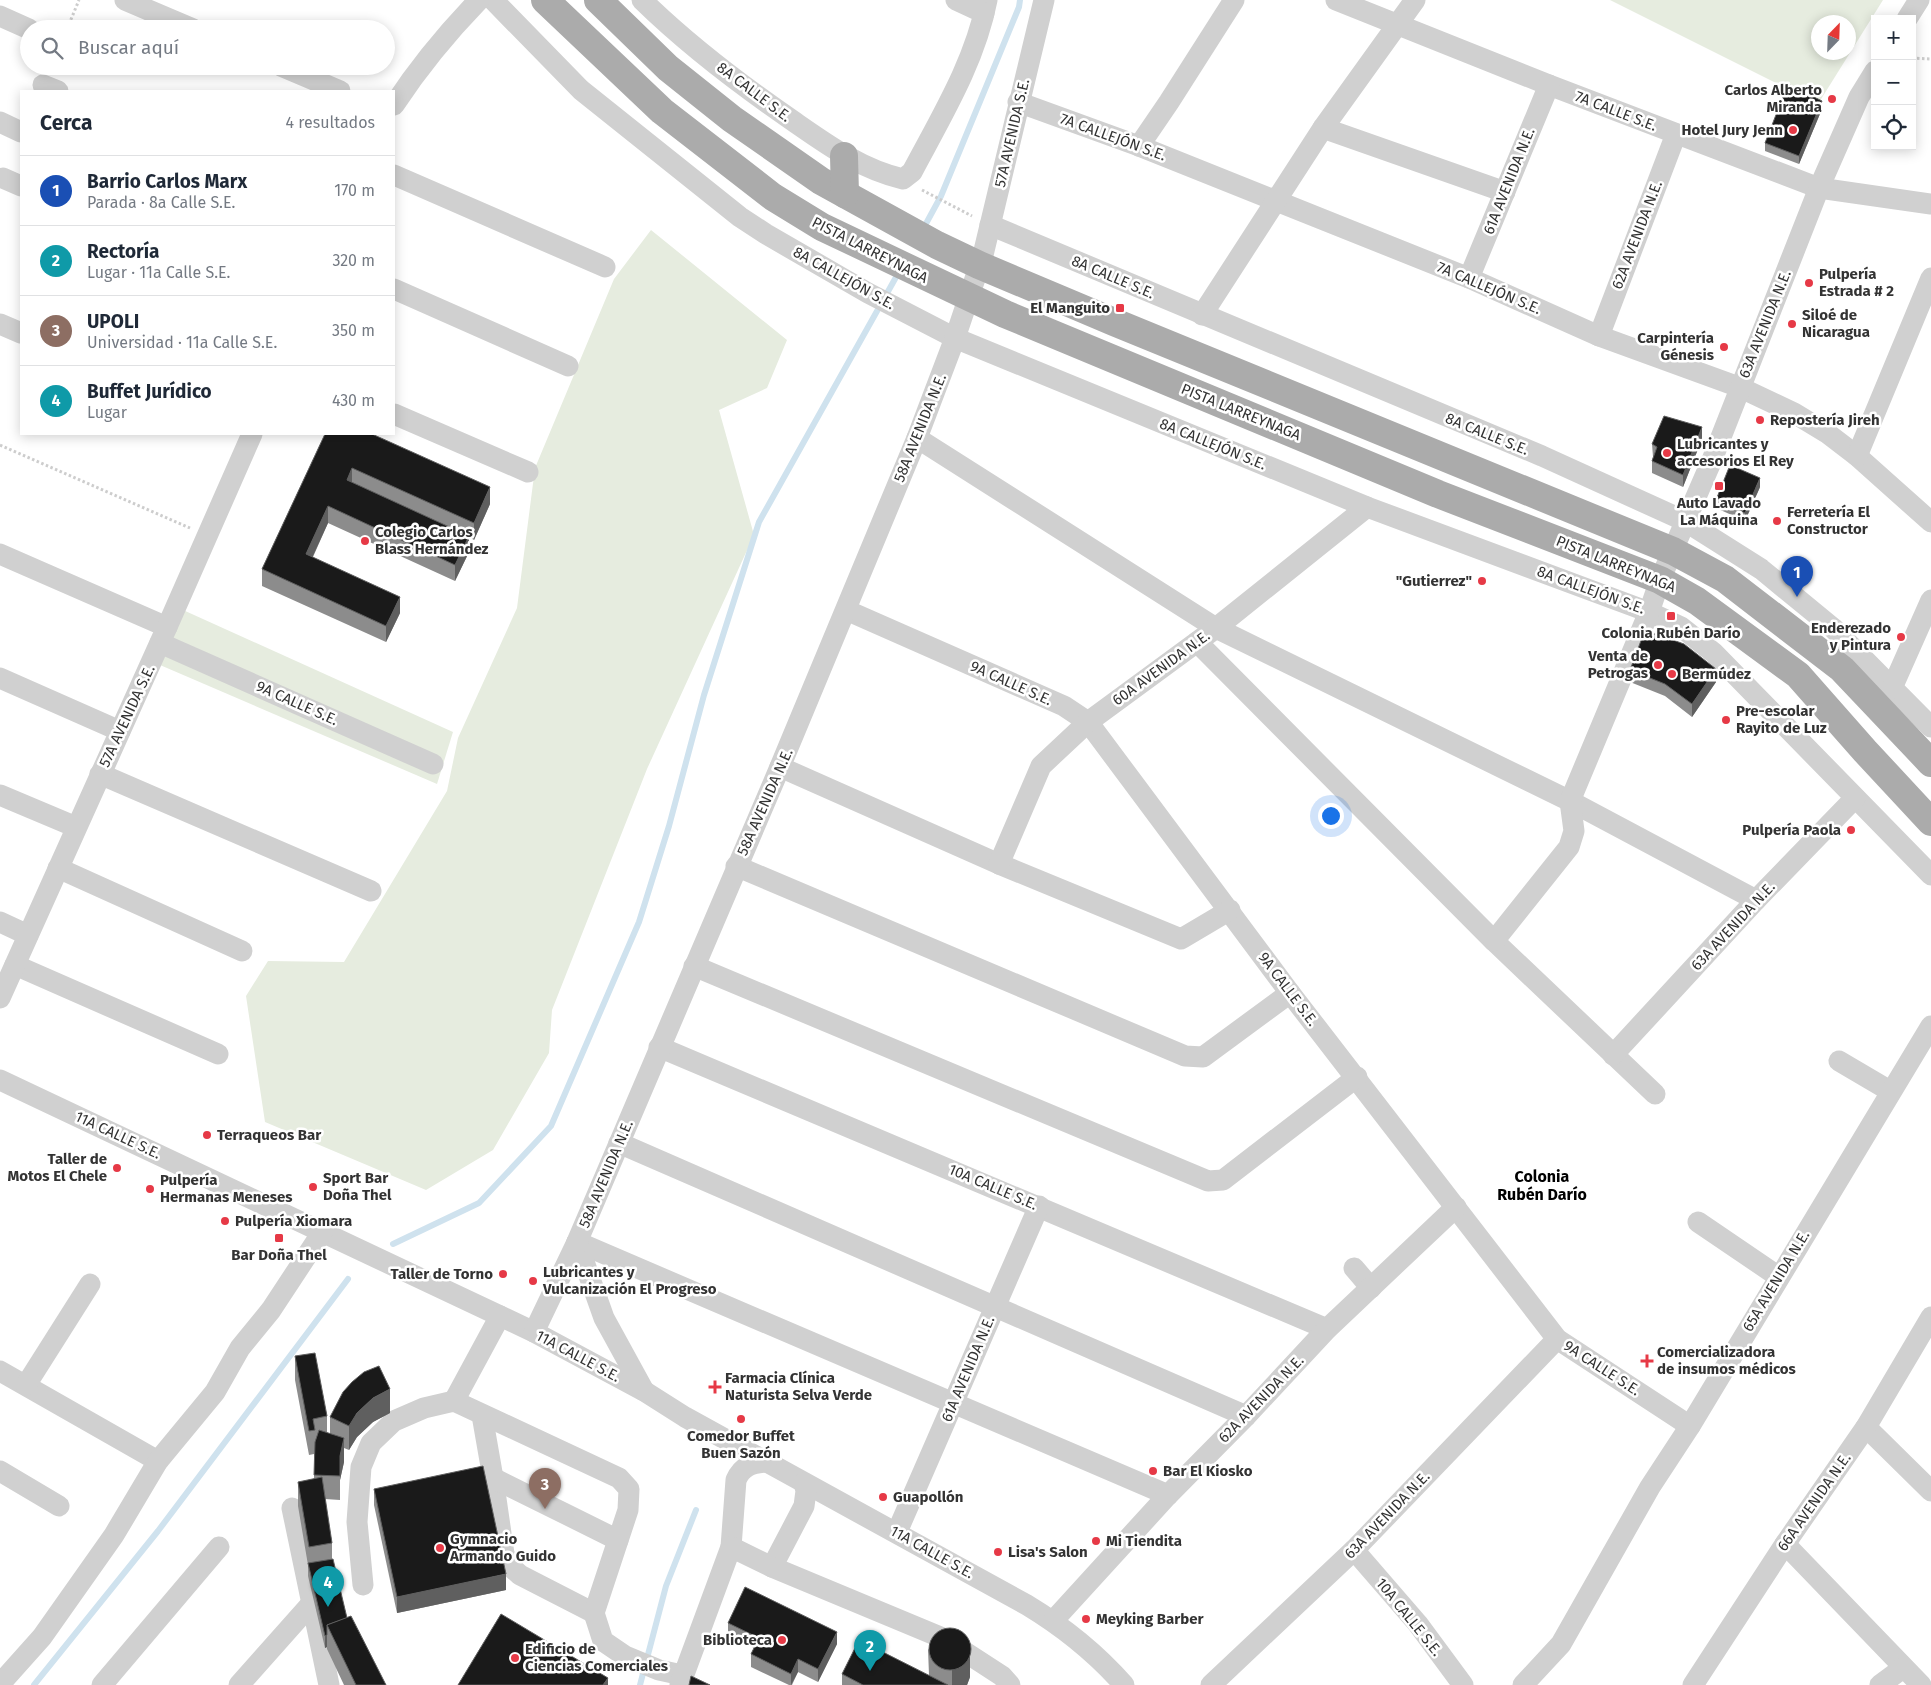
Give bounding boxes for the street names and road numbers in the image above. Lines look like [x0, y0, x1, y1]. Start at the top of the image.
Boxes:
street label: 8A CALLE S.E. [713, 58, 795, 126]
street label: 57A AVENIDA S.E. [991, 77, 1033, 189]
street label: 7A CALLE S.E. [1573, 87, 1659, 135]
street label: 7A CALLEJÓN S.E. [1058, 110, 1168, 164]
street label: 61A AVENIDA N.E. [1479, 125, 1539, 237]
street label: 62A AVENIDA N.E. [1608, 178, 1666, 292]
street label: PISTA LARREYNAGA [809, 213, 931, 287]
street label: 8A CALLEJÓN S.E. [790, 243, 898, 313]
street label: 8A CALLE S.E. [1069, 251, 1157, 303]
street label: 7A CALLEJÓN S.E. [1434, 258, 1544, 318]
street label: 63A AVENIDA N.E. [1735, 267, 1795, 381]
street label: 58A AVENIDA N.E. [890, 371, 950, 485]
street label: PISTA LARREYNAGA [1178, 380, 1304, 444]
street label: 8A CALLE S.E. [1443, 409, 1531, 459]
street label: 8A CALLEJÓN S.E. [1157, 414, 1269, 474]
street label: PISTA LARREYNAGA [1553, 532, 1679, 596]
street label: 8A CALLEJÓN S.E. [1535, 562, 1647, 618]
street label: 60A AVENIDA N.E. [1109, 627, 1213, 709]
street label: 9A CALLE S.E. [967, 657, 1055, 709]
street label: 57A AVENIDA S.E. [95, 662, 159, 770]
street label: 9A CALLE S.E. [253, 677, 341, 729]
street label: 58A AVENIDA N.E. [733, 746, 797, 858]
street label: 63A AVENIDA N.E. [1687, 878, 1779, 974]
street label: 9A CALLE S.E. [1254, 949, 1322, 1029]
street label: 11A CALLE S.E. [72, 1107, 164, 1163]
street label: 58A AVENIDA N.E. [575, 1117, 637, 1231]
street label: 10A CALLE S.E. [946, 1160, 1040, 1214]
street label: 65A AVENIDA N.E. [1739, 1227, 1813, 1335]
street label: 61A AVENIDA N.E. [938, 1313, 998, 1425]
street label: 11A CALLE S.E. [533, 1326, 623, 1386]
street label: 9A CALLE S.E. [1560, 1337, 1644, 1399]
street label: 62A AVENIDA N.E. [1215, 1351, 1307, 1447]
street label: 66A AVENIDA N.E. [1773, 1450, 1855, 1554]
street label: 63A AVENIDA N.E. [1341, 1467, 1433, 1563]
street label: 11A CALLE S.E. [887, 1522, 977, 1582]
street label: 10A CALLE S.E. [1372, 1575, 1446, 1659]

